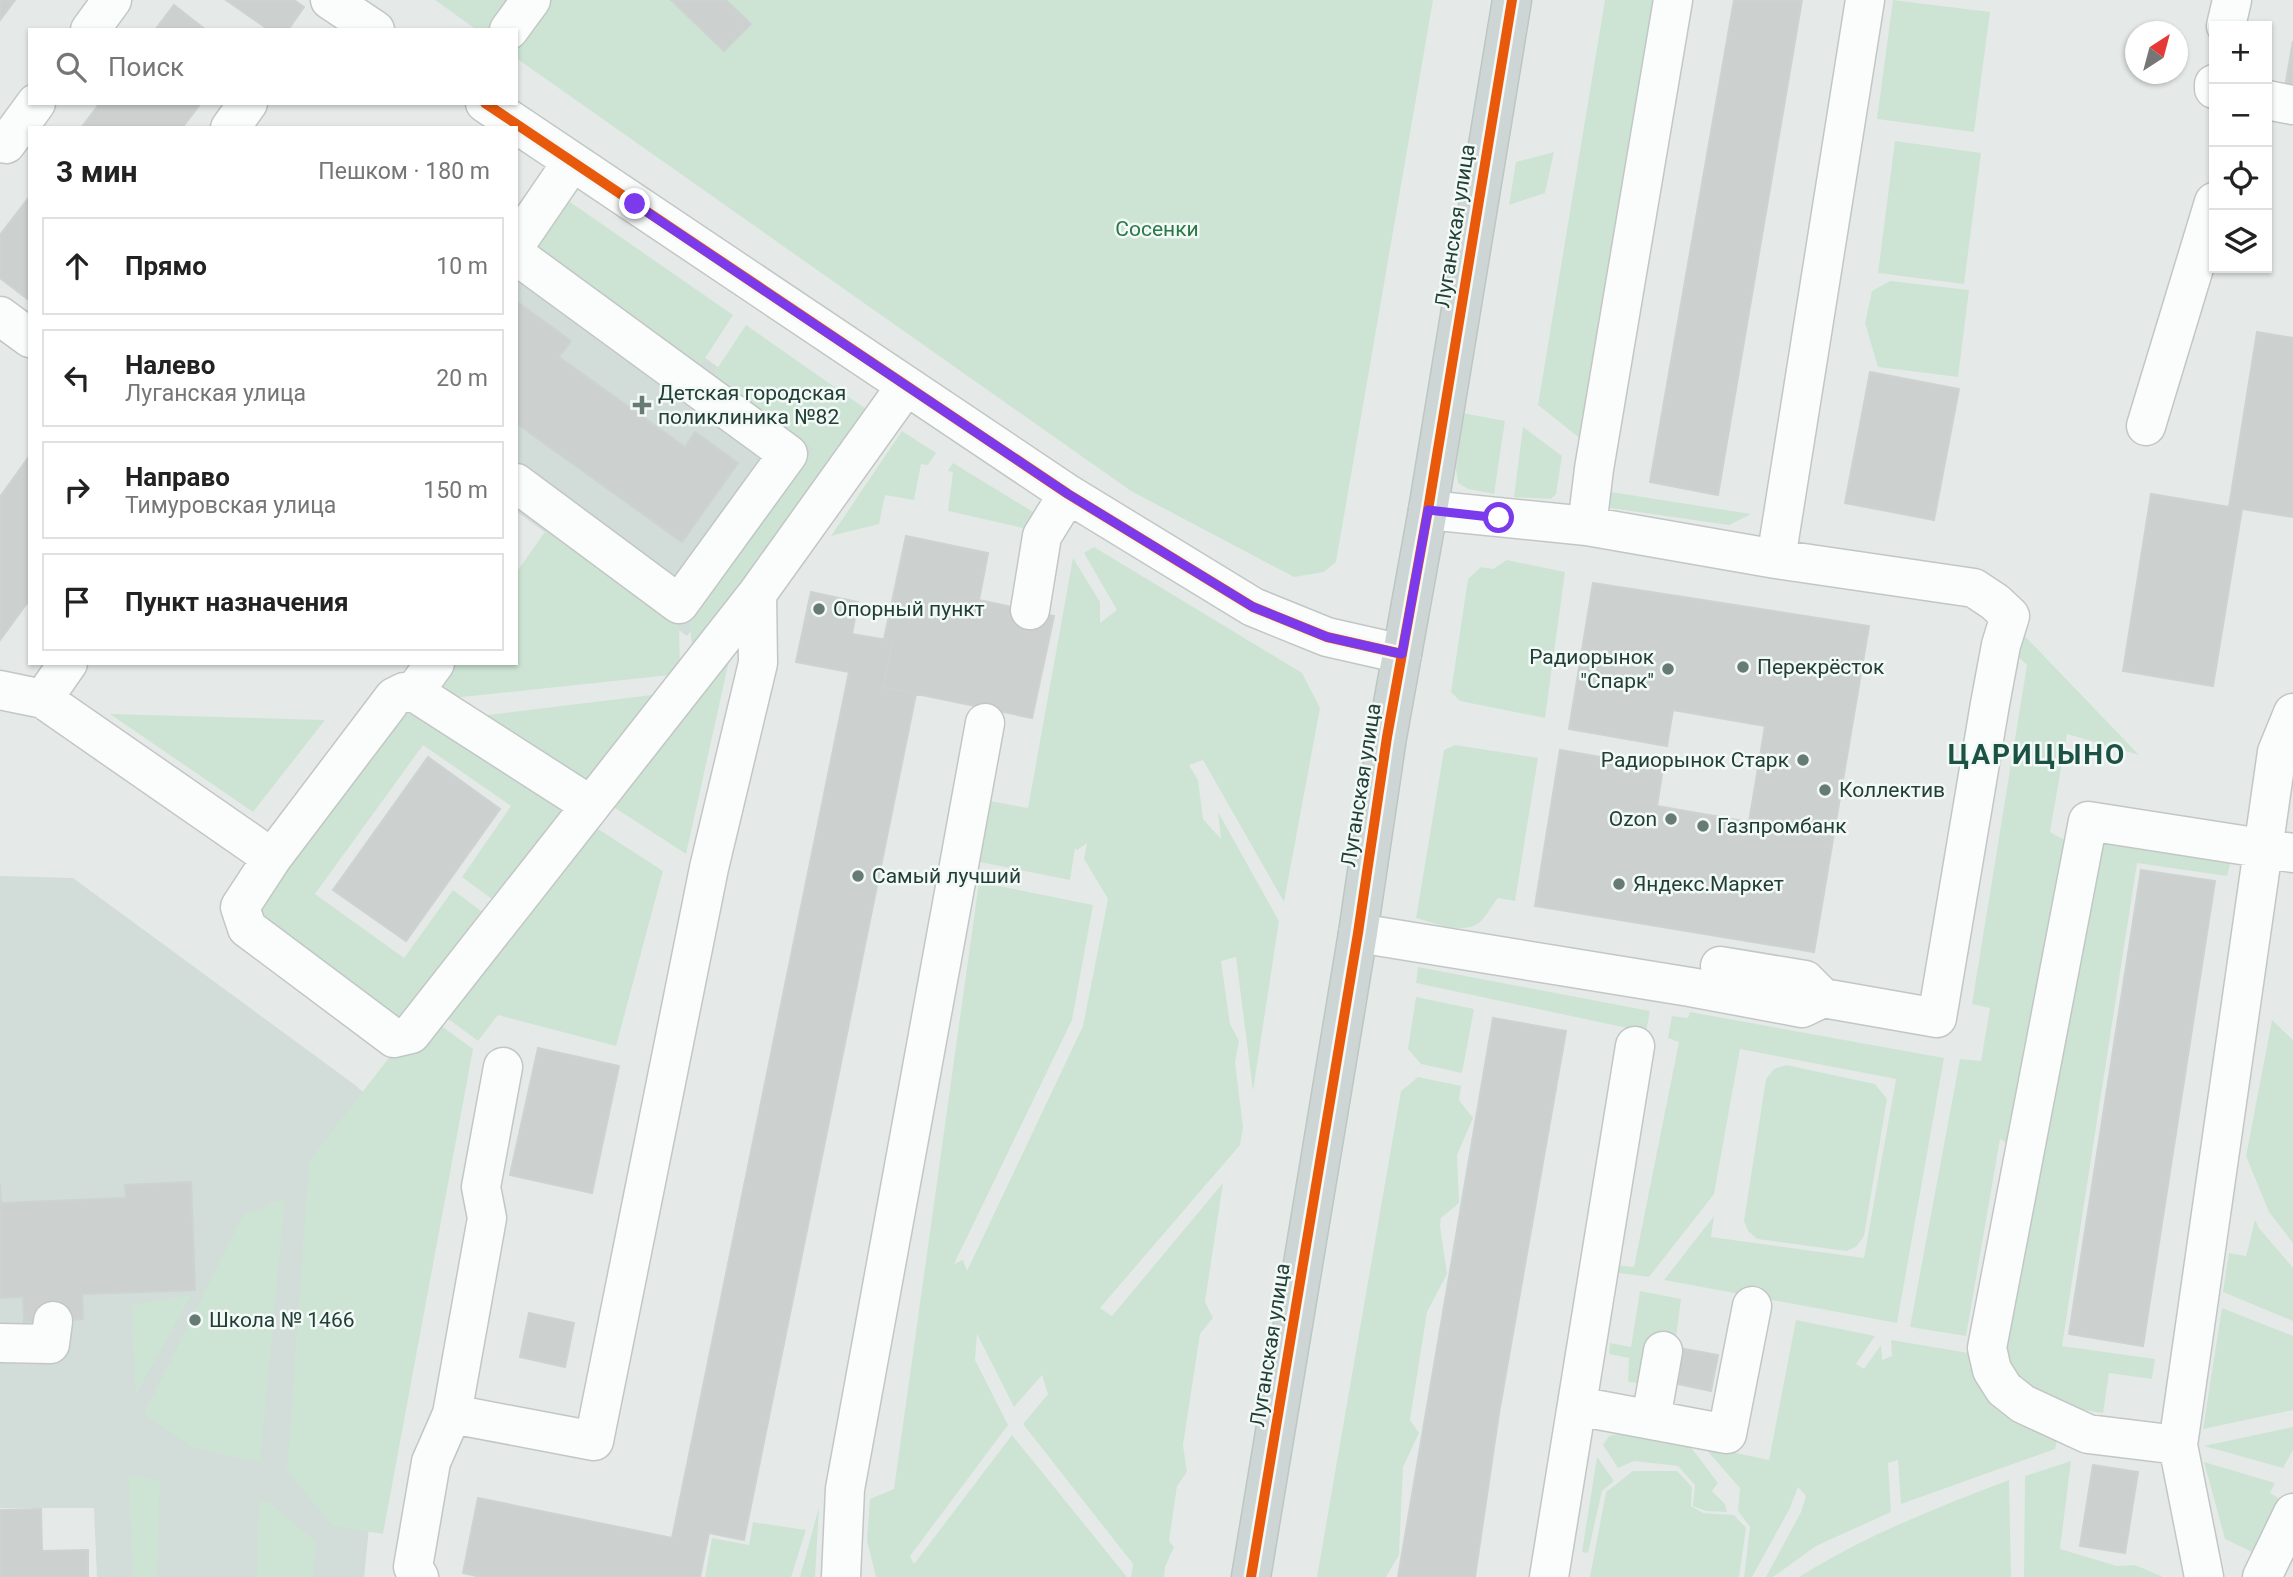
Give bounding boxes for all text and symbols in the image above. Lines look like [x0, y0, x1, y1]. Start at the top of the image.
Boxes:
north arrow [2125, 21, 2188, 84]
map controls [2209, 21, 2272, 273]
button: + [2209, 21, 2272, 84]
search box [28, 28, 518, 105]
icon: search [52, 48, 90, 86]
text: Поиск [108, 52, 184, 82]
button: − [2209, 84, 2272, 147]
street label: Луганская улица [1430, 142, 1480, 310]
button: locate [2209, 147, 2272, 210]
text: 3 мин [56, 154, 137, 189]
text: Пешком · 180 m [318, 158, 490, 185]
route end [619, 188, 650, 219]
button: layers [2209, 210, 2272, 273]
park label: Сосенки [1115, 217, 1199, 241]
icon: ahead [58, 247, 96, 285]
text: Прямо [125, 251, 207, 281]
text: 10 m [436, 253, 488, 280]
text: Налево [125, 350, 215, 380]
icon: left [58, 359, 96, 397]
text: 20 m [436, 365, 488, 392]
text: Луганская улица [125, 380, 306, 407]
place label: Детская городская поликлиника №82 [658, 381, 846, 429]
marker: Детская городская поликлиника №82 [632, 395, 652, 415]
text: Направо [125, 462, 230, 492]
icon: right [58, 471, 96, 509]
text: 150 m [423, 477, 488, 504]
text: Тимуровская улица [125, 492, 336, 519]
route start [1483, 502, 1514, 533]
icon: arrive [58, 583, 96, 621]
text: Пункт назначения [125, 587, 349, 617]
place label: Опорный пункт [833, 597, 985, 621]
marker: Опорный пункт [811, 601, 827, 617]
place label: Радиорынок "Спарк" [1529, 645, 1655, 693]
place label: Перекрёсток [1757, 655, 1885, 679]
marker: Перекрёсток [1735, 659, 1751, 675]
marker: Радиорынок "Спарк" [1660, 661, 1676, 677]
street label: Луганская улица [1336, 701, 1386, 869]
district label: ЦАРИЦЫНО [1948, 738, 2126, 771]
place label: Радиорынок Старк [1601, 748, 1790, 772]
marker: Радиорынок Старк [1795, 752, 1811, 768]
place label: Коллектив [1839, 778, 1945, 802]
marker: Коллектив [1817, 782, 1833, 798]
place label: Ozon [1609, 807, 1657, 831]
marker: Ozon [1663, 811, 1679, 827]
place label: Газпромбанк [1717, 814, 1847, 838]
marker: Газпромбанк [1695, 818, 1711, 834]
place label: Самый лучший [872, 864, 1021, 888]
marker: Самый лучший [850, 868, 866, 884]
place label: Яндекс.Маркет [1633, 872, 1784, 896]
marker: Яндекс.Маркет [1611, 876, 1627, 892]
street label: Луганская улица [1245, 1261, 1295, 1429]
place label: Школа № 1466 [209, 1308, 355, 1332]
marker: Школа № 1466 [187, 1312, 203, 1328]

